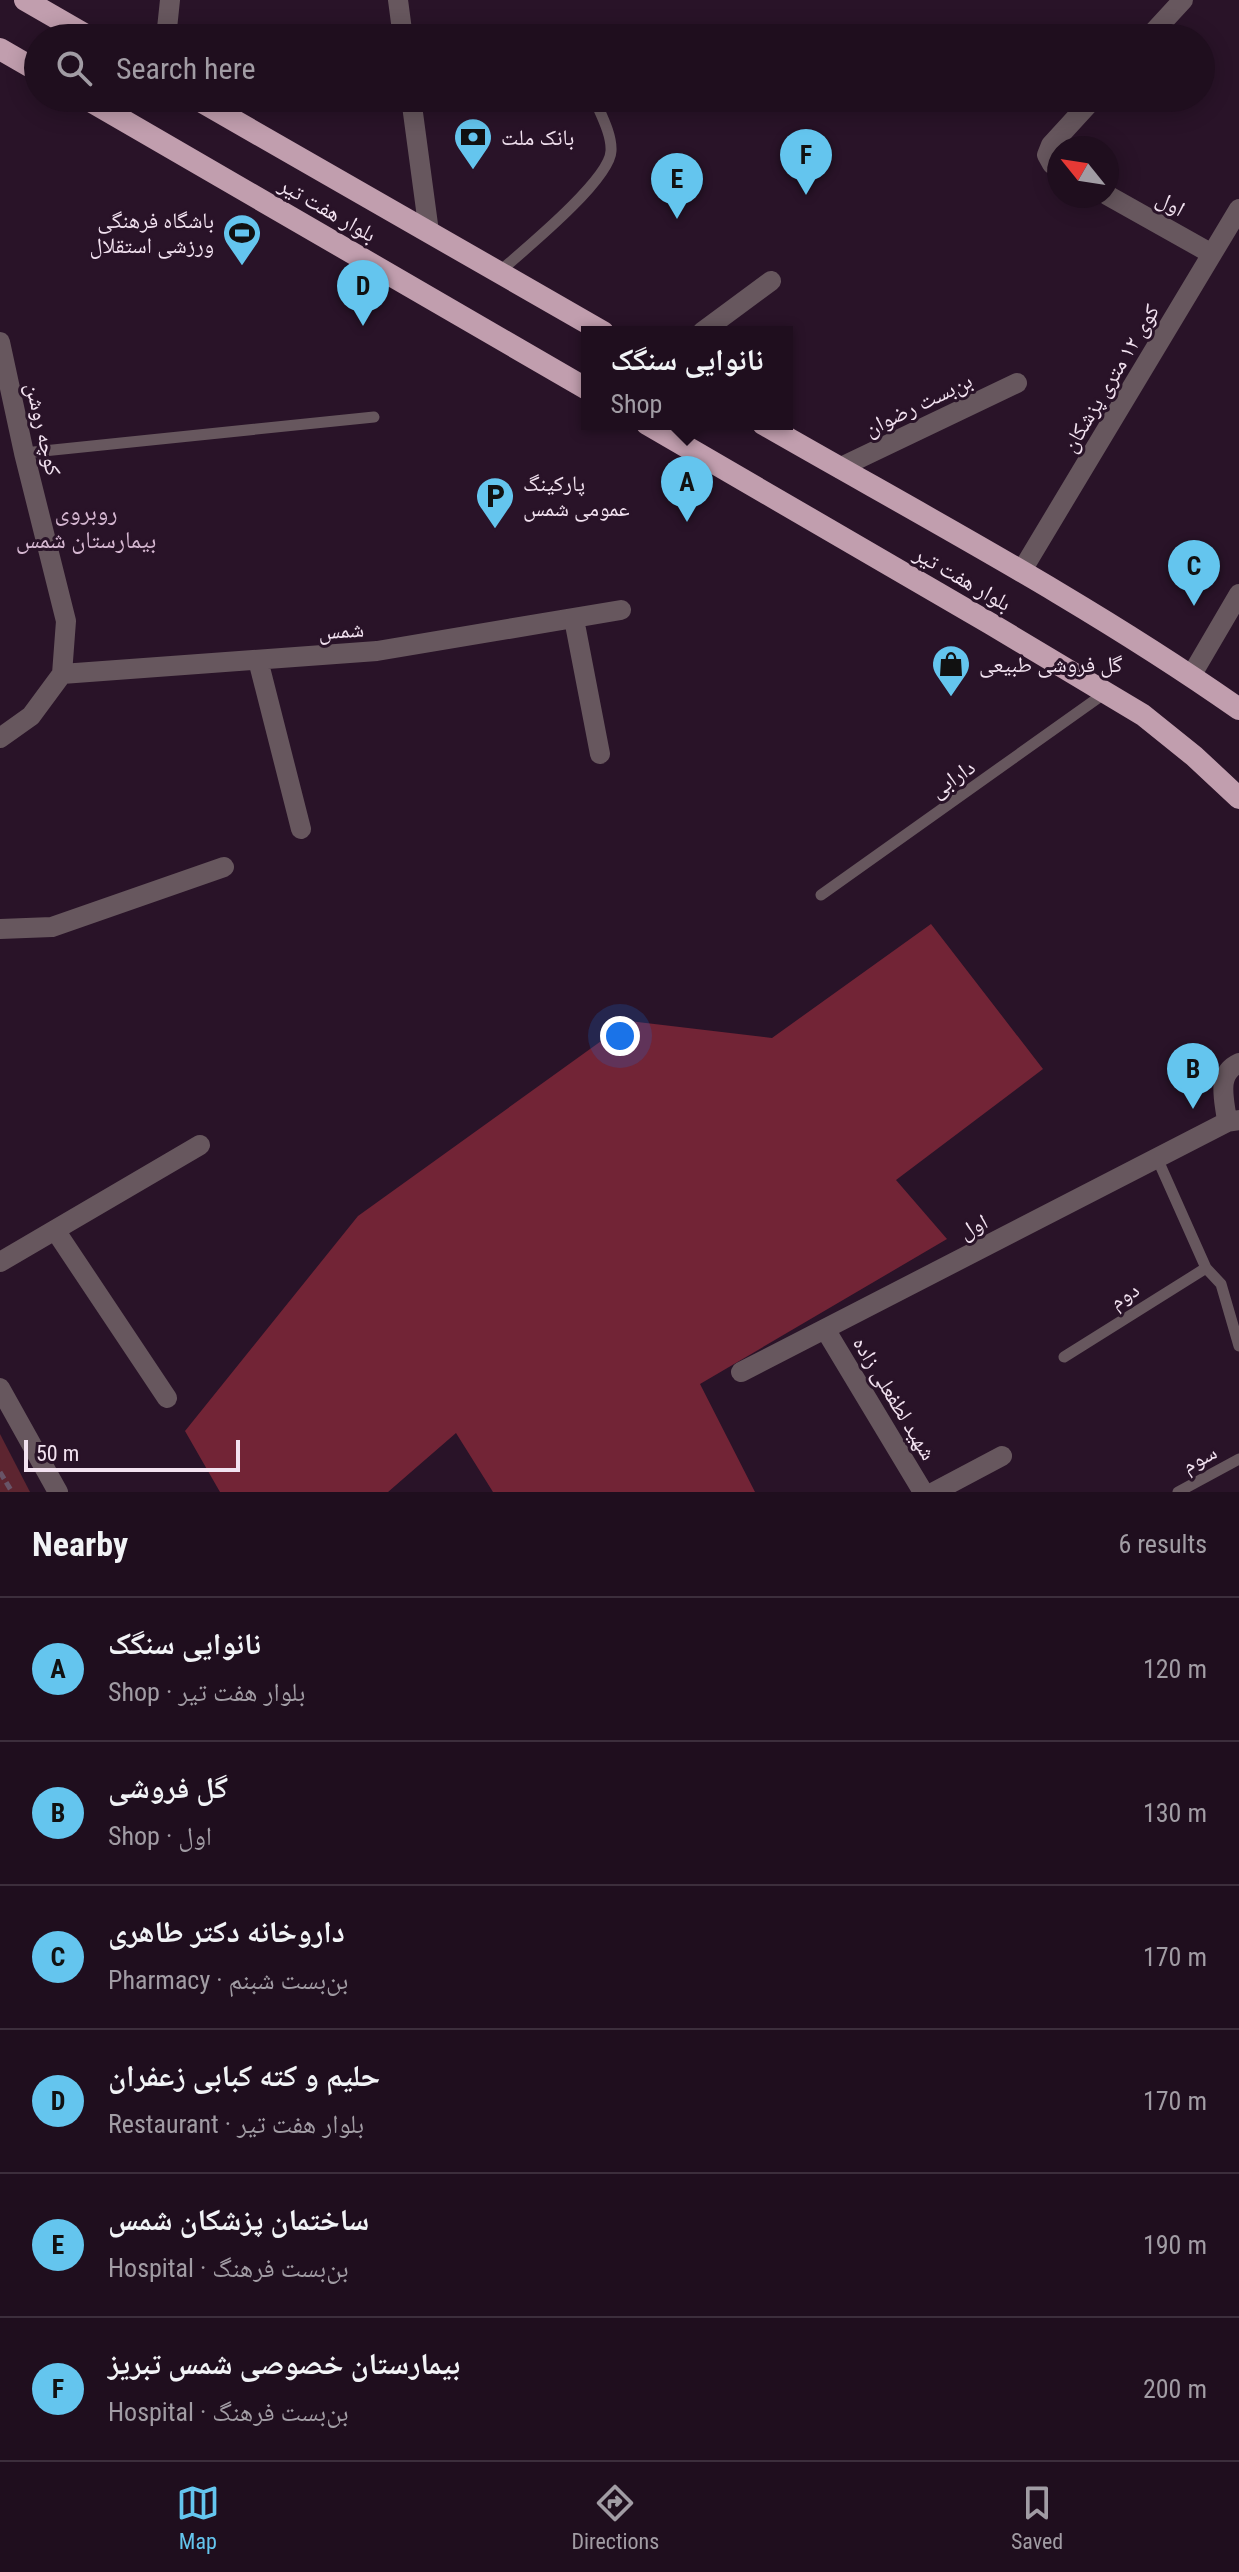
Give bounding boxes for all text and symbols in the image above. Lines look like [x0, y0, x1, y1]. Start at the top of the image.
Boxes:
search box [24, 24, 1215, 112]
icon: search [52, 46, 96, 90]
text: Search here [116, 51, 256, 86]
bank icon: بانک ملت [452, 116, 494, 171]
place label: بانک ملت [501, 125, 574, 150]
pin: F [780, 129, 832, 195]
north arrow [1047, 136, 1119, 208]
pin: E [651, 153, 703, 219]
street label: بلوار هفت تیر [274, 171, 381, 247]
street label: اول [1152, 186, 1189, 222]
place label: باشگاه فرهنگی ورزشی استقلال [89, 208, 214, 259]
sports icon: باشگاه فرهنگی ورزشی استقلال [221, 212, 263, 267]
pin: D [337, 260, 389, 326]
street label: کوی ۱۲ متری پزشکان [1056, 300, 1165, 457]
popup [581, 326, 793, 430]
text: نانوایی سنگک [610, 342, 764, 377]
street label: بن‌بست رضوان [860, 368, 977, 442]
street label: کوچه روشن [20, 380, 66, 478]
text: Shop [610, 389, 662, 419]
pin: A [661, 456, 713, 522]
place label: پارکینگ عمومی شمس [523, 471, 630, 522]
parking icon: پارکینگ عمومی شمس [474, 475, 516, 530]
district label: روبروی بیمارستان شمس [16, 498, 156, 554]
street label: بلوار هفت تیر [909, 540, 1016, 616]
pin: C [1168, 540, 1220, 606]
street label: شمس [317, 616, 365, 646]
shop icon: گل فروشی طبیعی [930, 643, 972, 698]
place label: گل فروشی طبیعی [979, 652, 1122, 678]
street label: دارابی [925, 754, 980, 804]
your location [600, 1016, 640, 1056]
pin: B [1167, 1043, 1219, 1109]
street label: اول [955, 1209, 992, 1245]
street label: دوم [1105, 1277, 1145, 1316]
street label: شهید لطفعلی زاده [847, 1332, 941, 1465]
scale bar [24, 1436, 240, 1472]
street label: سوم [1178, 1439, 1222, 1480]
text: 50 m [36, 1441, 79, 1466]
text: Nearby [32, 1524, 128, 1564]
text: 6 results [1118, 1529, 1207, 1559]
text: نانوایی سنگک [108, 1626, 261, 1661]
text: A [50, 1654, 66, 1684]
text: 120 m [1143, 1654, 1207, 1684]
text: Shop · بلوار هفت تیر [108, 1677, 305, 1707]
text: گل فروشی [108, 1770, 228, 1805]
text: B [51, 1798, 65, 1828]
text: 130 m [1143, 1798, 1207, 1828]
text: Shop · اول [108, 1821, 212, 1851]
text: داروخانه دکتر طاهری [108, 1914, 345, 1949]
text: C [51, 1942, 65, 1972]
text: 170 m [1143, 1942, 1207, 1972]
text: Pharmacy · بن‌بست شبنم [108, 1965, 348, 1995]
text: حلیم و کته کبابی زعفران [108, 2058, 380, 2093]
text: D [51, 2086, 65, 2116]
text: 170 m [1143, 2086, 1207, 2116]
text: Restaurant · بلوار هفت تیر [108, 2109, 364, 2139]
text: ساختمان پزشکان شمس [108, 2202, 369, 2237]
text: E [52, 2230, 64, 2260]
text: 190 m [1143, 2230, 1207, 2260]
text: Hospital · بن‌بست فرهنگ [108, 2253, 349, 2283]
text: بیمارستان خصوصی شمس تبریز [108, 2346, 460, 2381]
text: F [52, 2374, 64, 2404]
text: 200 m [1143, 2374, 1207, 2404]
text: Hospital · بن‌بست فرهنگ [108, 2397, 349, 2427]
tab: Map [176, 2481, 220, 2554]
tab: Directions [571, 2481, 659, 2554]
tab: Saved [1011, 2481, 1063, 2554]

